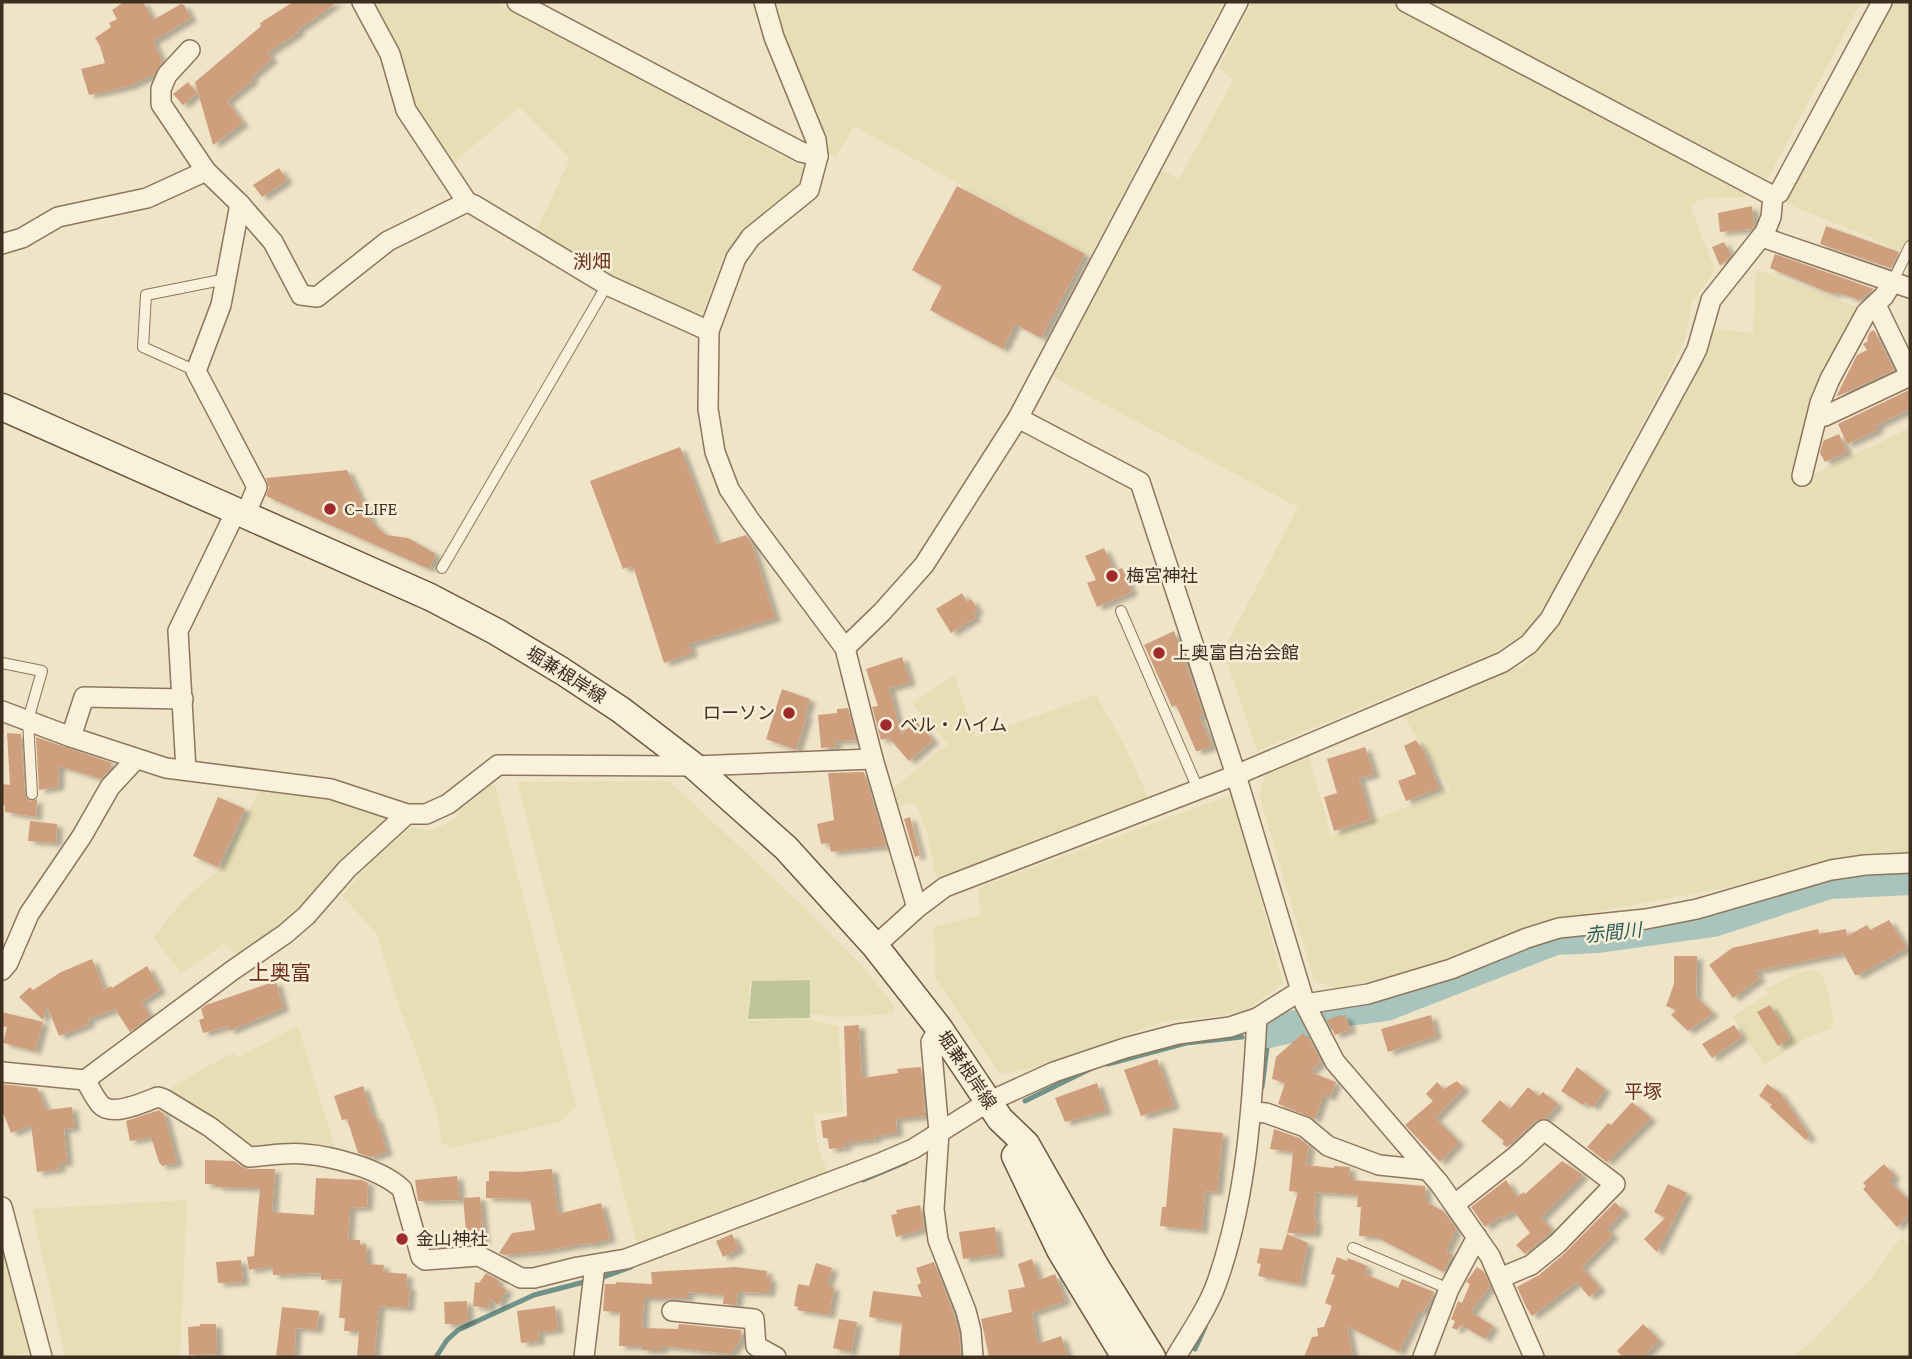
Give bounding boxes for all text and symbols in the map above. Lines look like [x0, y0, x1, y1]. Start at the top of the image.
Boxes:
district label: 渕畑 [573, 251, 611, 272]
place label: C−LIFE [344, 499, 397, 519]
marker: C−LIFE [322, 501, 338, 517]
place label: 梅宮神社 [1126, 566, 1198, 586]
marker: 梅宮神社 [1104, 568, 1120, 584]
street label: 堀兼根岸線 [523, 643, 609, 707]
place label: 上奥富自治会館 [1173, 643, 1299, 663]
marker: 上奥富自治会館 [1151, 645, 1167, 661]
place label: ローソン [703, 703, 775, 723]
marker: ローソン [781, 705, 797, 721]
place label: ベル・ハイム [900, 715, 1007, 735]
marker: ベル・ハイム [878, 717, 894, 733]
water label: 赤間川 [1584, 919, 1644, 946]
district label: 上奥富 [249, 961, 312, 985]
street label: 堀兼根岸線 [934, 1027, 1000, 1113]
district label: 平塚 [1624, 1081, 1662, 1102]
place label: 金山神社 [416, 1229, 488, 1249]
marker: 金山神社 [394, 1231, 410, 1247]

